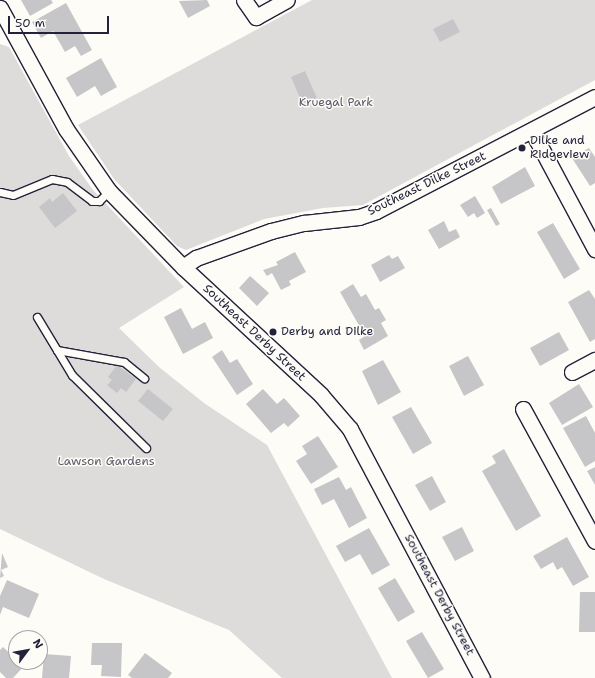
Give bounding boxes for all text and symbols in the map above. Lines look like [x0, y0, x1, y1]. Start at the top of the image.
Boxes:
scale bar [10, 8, 111, 34]
text: 50 m [15, 15, 45, 31]
park label: Kruegal Park [299, 96, 373, 110]
place label: Dilke and Ridgeview [530, 134, 589, 162]
marker: Dilke and Ridgeview [517, 143, 527, 153]
street label: Southeast Dilke Street [366, 149, 488, 219]
street label: Southeast Derby Street [200, 282, 308, 384]
place label: Derby and Dilke [281, 325, 373, 339]
marker: Derby and Dilke [268, 327, 278, 337]
park label: Lawson Gardens [57, 455, 155, 469]
street label: Southeast Derby Street [401, 532, 477, 658]
north arrow [8, 630, 48, 670]
text: N [29, 636, 46, 652]

